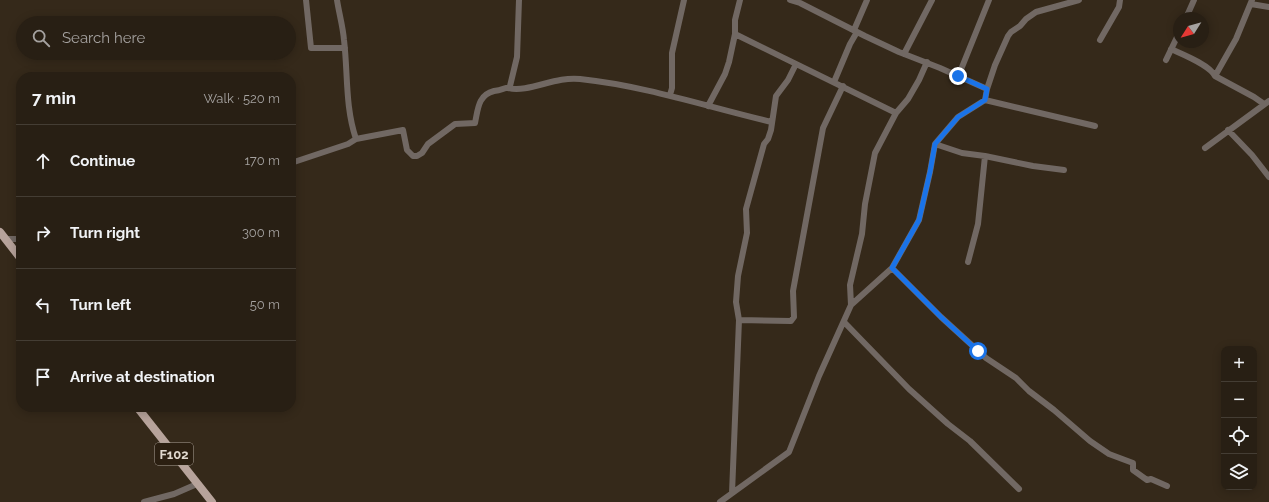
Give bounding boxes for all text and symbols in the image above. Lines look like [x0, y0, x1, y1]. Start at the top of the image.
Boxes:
north arrow [1173, 12, 1209, 48]
search box [16, 16, 296, 60]
icon: search [30, 27, 52, 49]
text: Search here [62, 29, 145, 47]
route end [949, 67, 967, 85]
text: 7 min [32, 88, 76, 108]
text: Walk · 520 m [203, 91, 280, 106]
icon: ahead [32, 150, 54, 172]
text: Continue [70, 152, 135, 170]
text: 170 m [244, 153, 280, 168]
icon: right [32, 222, 54, 244]
text: Turn right [70, 224, 140, 242]
text: 300 m [242, 225, 280, 240]
icon: left [32, 294, 54, 316]
text: Turn left [70, 296, 131, 314]
text: 50 m [250, 297, 280, 312]
route start [969, 342, 987, 360]
map controls [1221, 346, 1257, 490]
button: + [1221, 346, 1257, 382]
icon: arrive [32, 366, 54, 388]
text: Arrive at destination [70, 368, 215, 386]
button: − [1221, 382, 1257, 418]
button: locate [1221, 418, 1257, 454]
road number: F102 [155, 443, 193, 465]
button: layers [1221, 454, 1257, 490]

